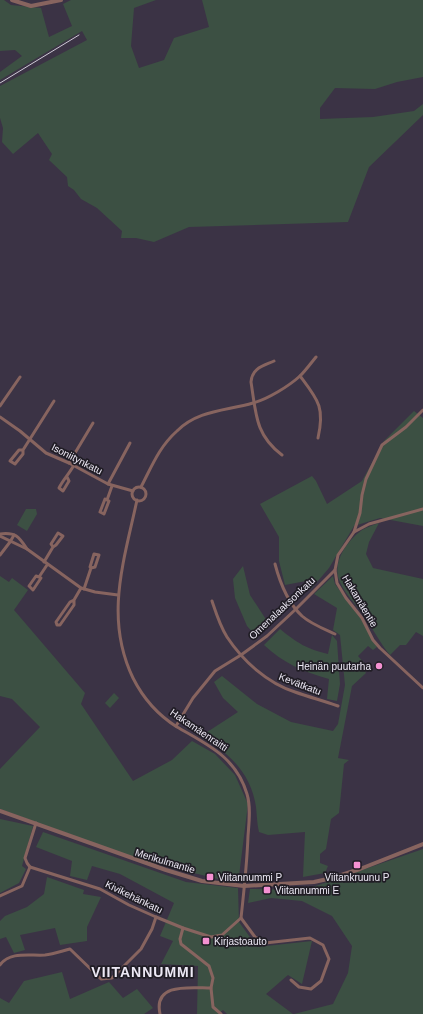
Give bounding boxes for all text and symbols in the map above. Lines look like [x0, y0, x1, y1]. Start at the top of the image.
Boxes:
street label: Isoniitynkatu [50, 441, 104, 477]
street label: Hakamäentie [340, 573, 380, 629]
street label: Omenalaaksonkatu [247, 575, 317, 641]
place label: Heinän puutarha [297, 661, 371, 672]
marker: Heinän puutarha [374, 661, 384, 671]
street label: Kevätkatu [277, 671, 323, 697]
street label: Hakamäenraitti [168, 707, 230, 753]
street label: Merikulmantie [134, 847, 197, 875]
marker: Viitankruunu P [352, 860, 362, 870]
marker: Viitannummi P [205, 872, 215, 882]
place label: Viitannummi P [218, 872, 283, 883]
place label: Viitankruunu P [325, 872, 390, 883]
street label: Kivikehänkatu [104, 878, 164, 916]
marker: Viitannummi E [262, 885, 272, 895]
place label: Viitannummi E [275, 885, 340, 896]
marker: Kirjastoauto [201, 936, 211, 946]
place label: Kirjastoauto [214, 936, 267, 947]
district label: VIITANNUMMI [91, 964, 195, 980]

